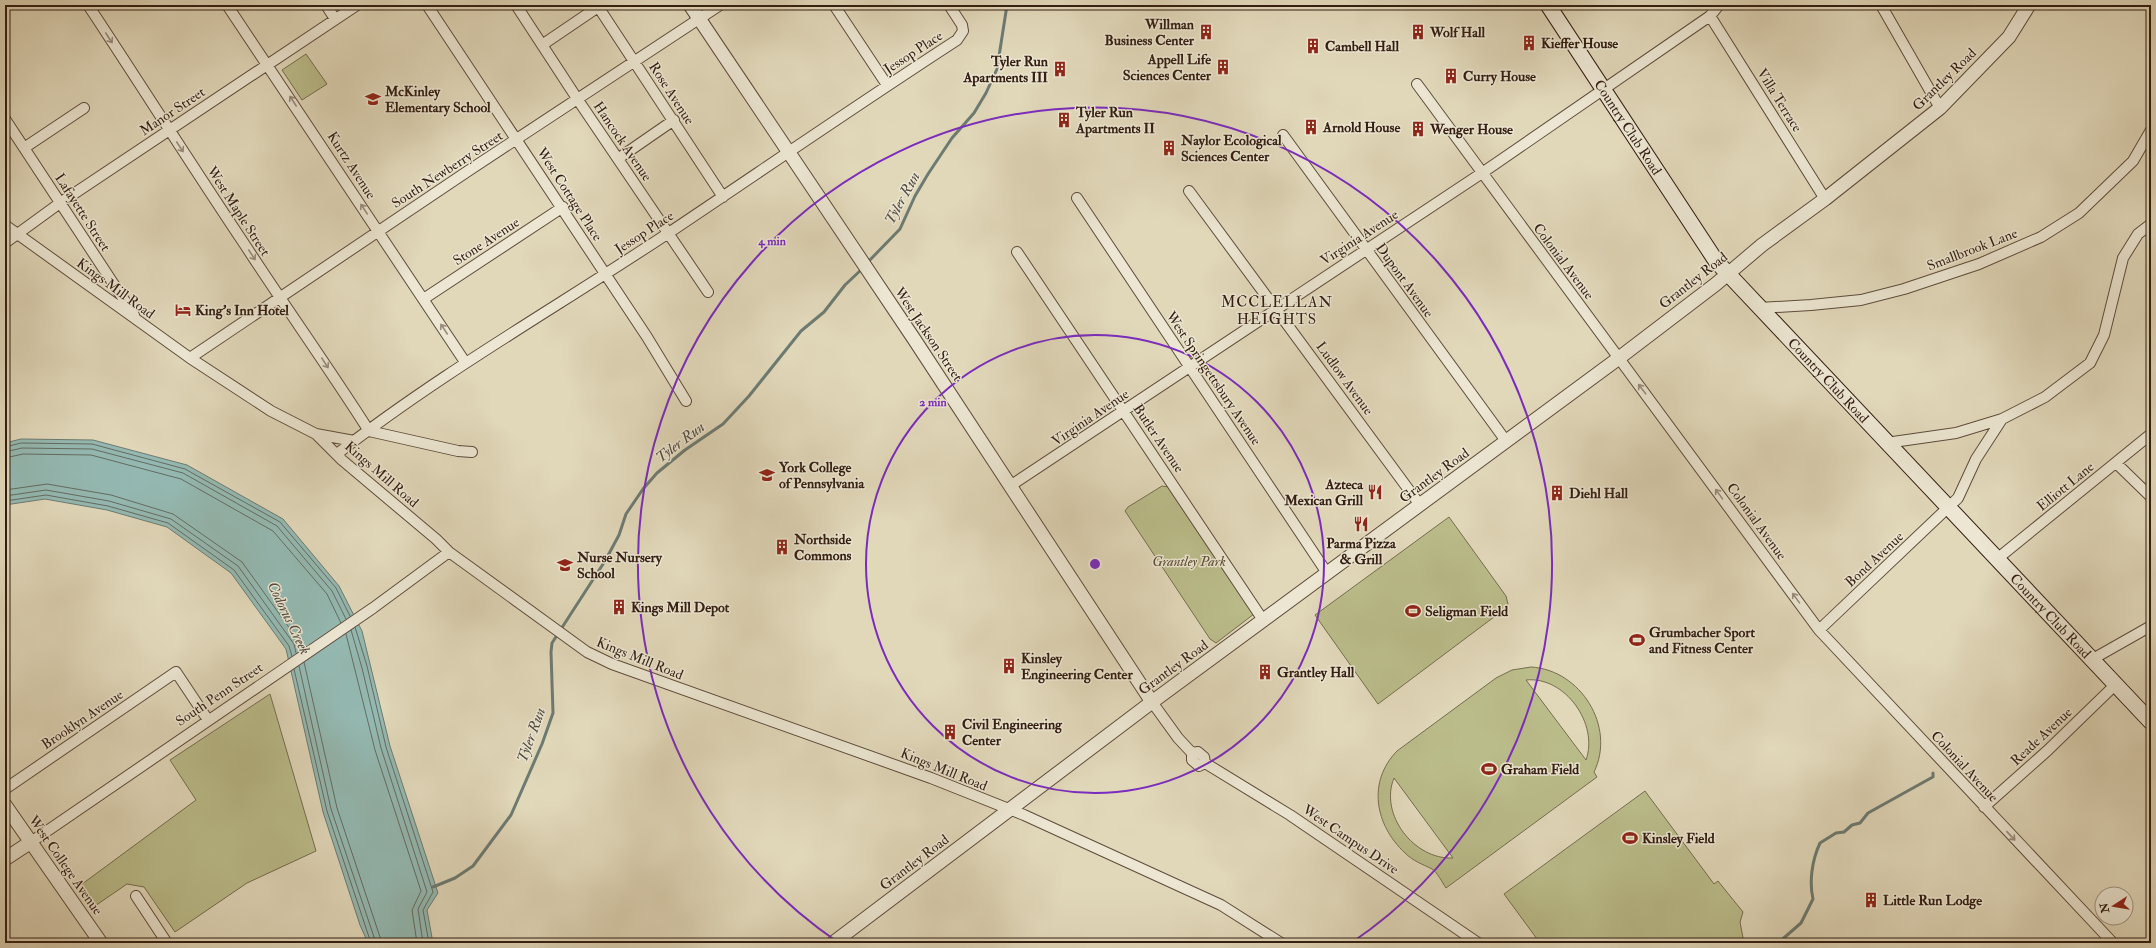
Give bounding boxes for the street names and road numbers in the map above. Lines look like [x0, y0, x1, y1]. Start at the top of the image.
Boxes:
street label: Jessop Place [880, 27, 947, 79]
street label: Grantley Road [1909, 45, 1981, 115]
street label: Rose Avenue [645, 59, 698, 128]
street label: Villa Terrace [1753, 65, 1806, 135]
street label: Country Club Road [1590, 77, 1665, 178]
street label: Manor Street [136, 83, 209, 139]
street label: Hancock Avenue [590, 98, 656, 185]
street label: South Newberry Street [388, 127, 507, 213]
street label: Kurtz Avenue [324, 128, 380, 202]
street label: West Cottage Place [533, 144, 606, 244]
street label: West Maple Street [202, 162, 274, 260]
street label: Lafayette Street [50, 170, 114, 255]
street label: Virginia Avenue [1317, 206, 1402, 269]
street label: Jessop Place [611, 207, 678, 259]
street label: Stone Avenue [450, 214, 523, 269]
street label: Colonial Avenue [1529, 220, 1598, 303]
street label: Smallbrook Lane [1925, 224, 2020, 275]
street label: Dupont Avenue [1371, 240, 1437, 321]
street label: Grantley Road [1656, 248, 1732, 313]
street label: Kings Mill Road [73, 254, 158, 322]
street label: West Jackson Street [890, 283, 967, 385]
street label: West Springettsbury Avenue [1161, 307, 1265, 449]
street label: Country Club Road [1784, 334, 1872, 427]
street label: Ludlow Avenue [1312, 338, 1377, 418]
street label: Virginia Avenue [1048, 385, 1132, 449]
street label: Butler Avenue [1129, 401, 1188, 476]
street label: Kings Mill Road [341, 438, 422, 511]
street label: Grantley Road [1396, 444, 1473, 507]
street label: Elliott Lane [2033, 458, 2097, 515]
street label: Colonial Avenue [1723, 480, 1790, 563]
street label: Bond Avenue [1842, 528, 1907, 591]
street label: Country Club Road [2006, 570, 2095, 662]
street label: Kings Mill Road [594, 633, 686, 684]
street label: Grantley Road [1135, 636, 1212, 699]
street label: South Penn Street [173, 659, 266, 730]
street label: Brooklyn Avenue [38, 686, 127, 754]
street label: Reade Avenue [2007, 704, 2076, 769]
street label: Colonial Avenue [1927, 727, 2002, 806]
street label: Kings Mill Road [898, 744, 990, 795]
street label: West Campus Drive [1298, 800, 1402, 879]
street label: West College Avenue [24, 812, 106, 918]
street label: Grantley Road [876, 831, 953, 895]

